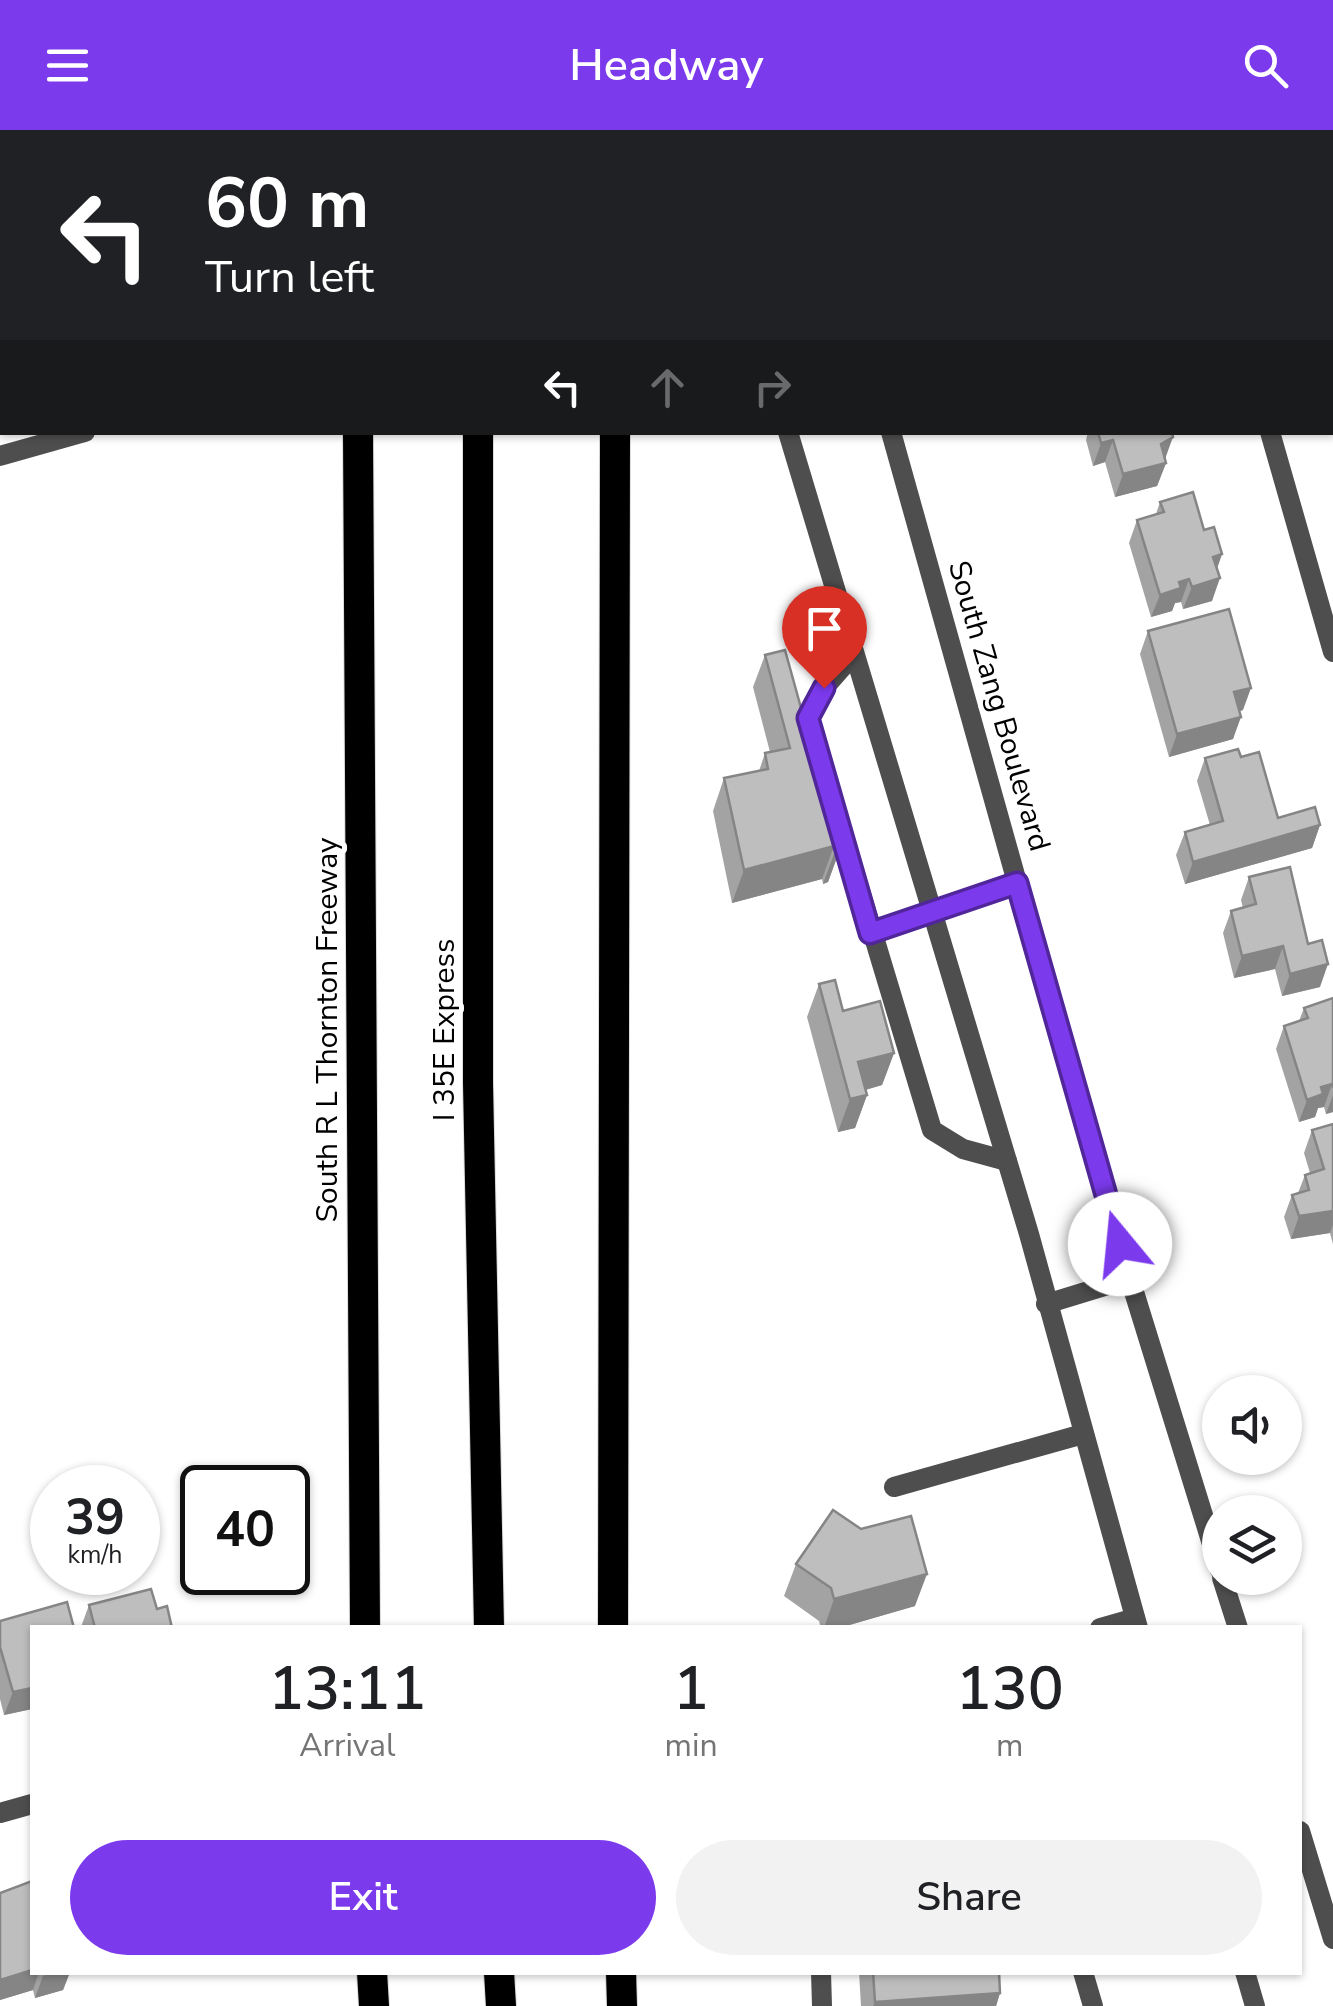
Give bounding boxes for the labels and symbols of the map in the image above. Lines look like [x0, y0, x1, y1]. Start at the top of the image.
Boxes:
street label: South Zang Boulevard [938, 556, 1060, 856]
pin [782, 586, 867, 689]
street label: South R L Thornton Freeway [307, 837, 348, 1222]
street label: I 35E Express [424, 939, 465, 1121]
position arrow [1068, 1192, 1172, 1296]
speed limit sign: 40 [180, 1465, 310, 1595]

